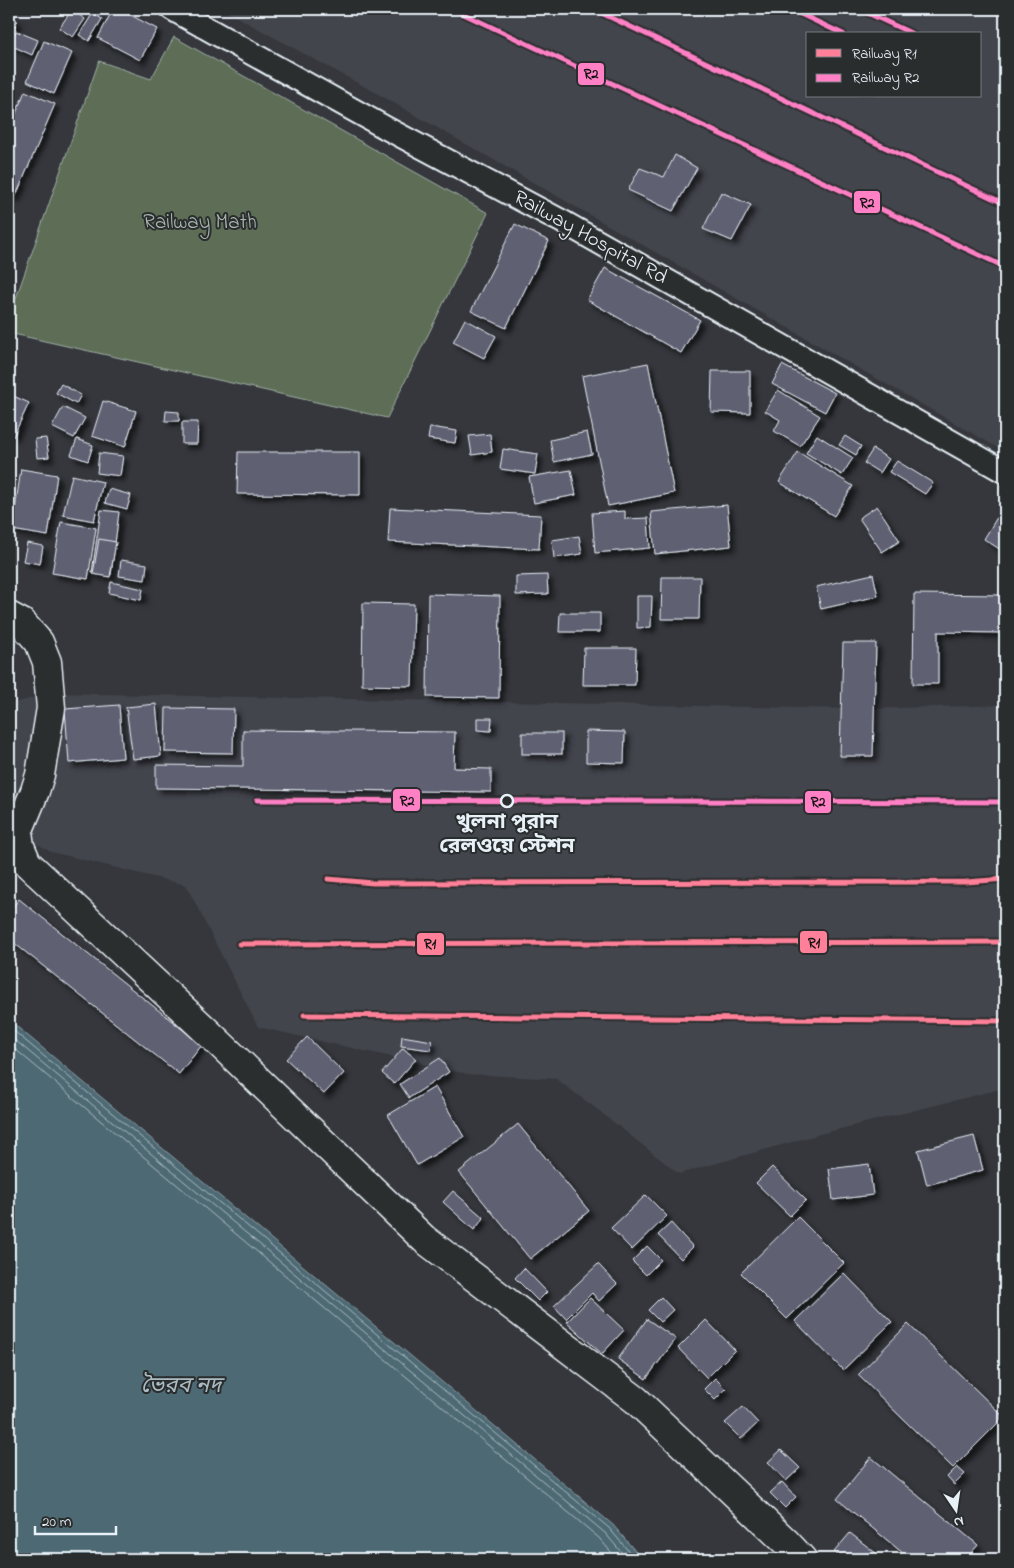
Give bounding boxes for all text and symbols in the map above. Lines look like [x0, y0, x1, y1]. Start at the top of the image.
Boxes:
legend [806, 32, 982, 98]
text: Railway R1 [852, 43, 917, 66]
line badge: R2 [577, 62, 605, 86]
text: R2 [583, 64, 598, 85]
text: Railway R2 [852, 67, 920, 90]
street label: Railway Hospital Rd [507, 183, 673, 295]
line badge: R2 [853, 190, 881, 214]
text: R2 [859, 193, 874, 214]
park label: Railway Math [143, 208, 257, 240]
line badge: R2 [392, 788, 421, 812]
line badge: R2 [804, 790, 832, 814]
text: R2 [399, 791, 414, 812]
text: R2 [810, 792, 825, 813]
marker: খুলনা পুরান রেলওয়ে স্টেশন [500, 794, 514, 808]
place label: খুলনা পুরান রেলওয়ে স্টেশন [439, 808, 576, 862]
line badge: R1 [799, 930, 828, 954]
line badge: R1 [416, 932, 445, 956]
text: R1 [807, 933, 821, 954]
text: R1 [423, 934, 437, 955]
water label: ভৈরব নদ [141, 1371, 225, 1403]
north arrow [932, 1486, 982, 1536]
scale bar [35, 1503, 116, 1535]
text: N [952, 1510, 966, 1532]
text: 20 m [42, 1511, 72, 1533]

